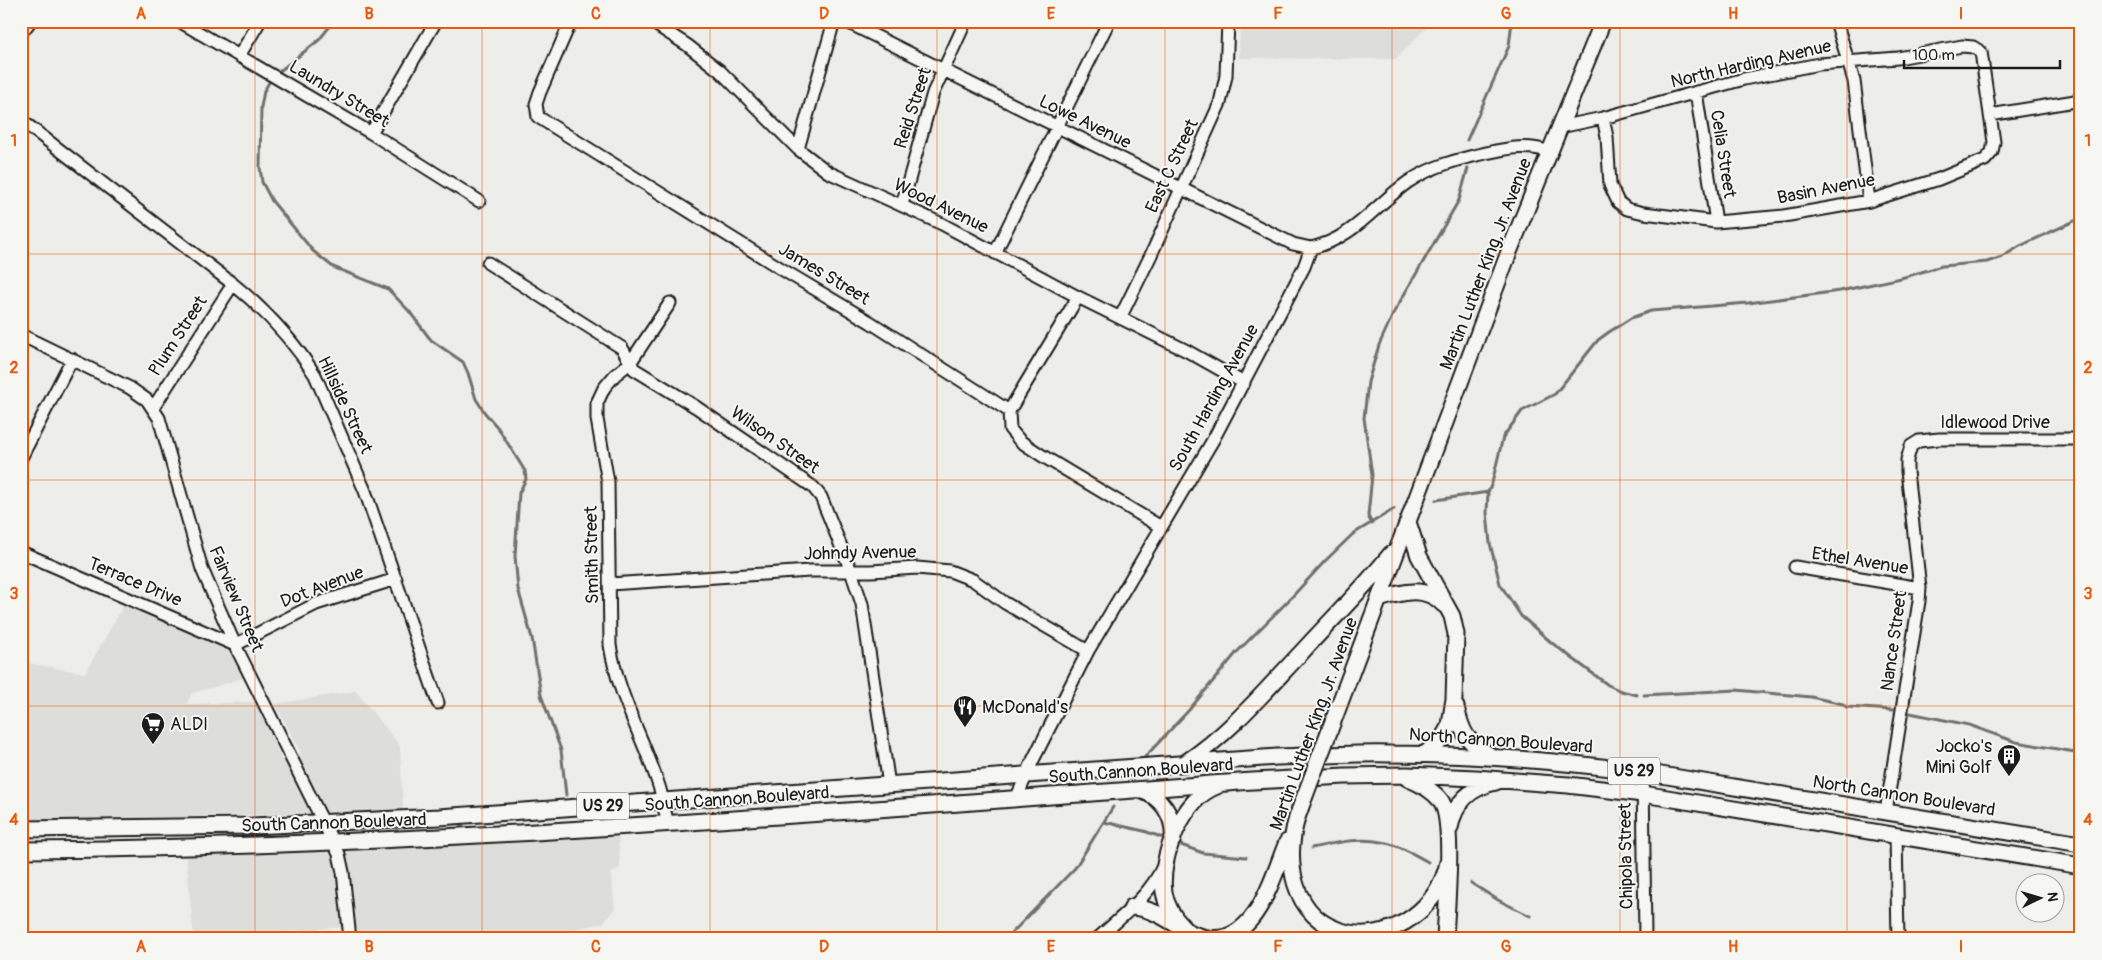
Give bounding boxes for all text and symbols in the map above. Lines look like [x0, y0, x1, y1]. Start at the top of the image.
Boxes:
text: A [136, 4, 147, 24]
text: B [364, 4, 374, 24]
text: C [591, 4, 601, 24]
text: D [819, 4, 829, 24]
text: E [1047, 4, 1056, 24]
text: F [1273, 4, 1283, 24]
text: G [1501, 4, 1512, 24]
text: H [1728, 4, 1738, 24]
text: I [1959, 4, 1963, 24]
street label: North Harding Avenue [1669, 34, 1834, 94]
scale bar [1904, 38, 2061, 70]
text: 100 m [1912, 46, 1955, 65]
street label: Laundry Street [285, 55, 394, 133]
street label: Reid Street [889, 64, 937, 152]
street label: Lowe Avenue [1035, 90, 1135, 154]
street label: Celia Street [1705, 108, 1741, 200]
street label: East C Street [1140, 115, 1204, 217]
text: 1 [11, 131, 17, 151]
text: 1 [2085, 131, 2091, 151]
street label: Martin Luther King, Jr. Avenue [1435, 155, 1537, 373]
street label: Basin Avenue [1775, 168, 1877, 210]
street label: Wood Avenue [890, 173, 992, 239]
street label: James Street [774, 238, 875, 311]
street label: Plum Street [143, 291, 213, 381]
street label: South Harding Avenue [1164, 320, 1264, 476]
street label: Hillside Street [312, 353, 378, 458]
text: 2 [10, 358, 19, 378]
text: 2 [2084, 358, 2093, 378]
street label: Wilson Street [726, 401, 825, 479]
street label: Idlewood Drive [1940, 411, 2050, 434]
street label: Smith Street [580, 505, 604, 604]
street label: Johndy Avenue [803, 541, 917, 565]
street label: Ethel Avenue [1810, 542, 1910, 580]
street label: Fairview Street [203, 543, 269, 656]
street label: Terrace Drive [85, 552, 185, 612]
street label: Dot Avenue [277, 561, 367, 613]
text: 3 [10, 584, 19, 604]
text: 3 [2084, 584, 2093, 604]
street label: Nance Street [1876, 589, 1913, 693]
street label: Martin Luther King, Jr. Avenue [1265, 614, 1363, 834]
restaurant icon: McDonald's [952, 694, 978, 728]
place label: McDonald's [982, 696, 1068, 719]
supermarket icon: ALDI [140, 711, 166, 745]
place label: ALDI [170, 713, 208, 736]
street label: North Cannon Boulevard [1408, 723, 1594, 759]
place label: Jocko's Mini Golf [1926, 735, 1993, 779]
building icon: Jocko's Mini Golf [1996, 743, 2022, 777]
street label: South Cannon Boulevard [1048, 753, 1234, 789]
road number: US 29 [1608, 758, 1660, 784]
street label: North Cannon Boulevard [1811, 770, 1997, 822]
street label: South Cannon Boulevard [644, 781, 830, 817]
road number: US 29 [577, 792, 629, 819]
street label: Chipola Street [1614, 802, 1638, 909]
street label: South Cannon Boulevard [241, 808, 427, 838]
text: 4 [9, 810, 19, 830]
text: 4 [2083, 810, 2093, 830]
north arrow [2014, 872, 2064, 922]
text: N [2044, 891, 2061, 902]
text: A [136, 937, 147, 957]
text: B [364, 937, 374, 957]
text: C [591, 937, 601, 957]
text: D [819, 937, 829, 957]
text: E [1047, 937, 1056, 957]
text: F [1273, 937, 1283, 957]
text: G [1501, 937, 1512, 957]
text: H [1728, 937, 1738, 957]
text: I [1959, 937, 1963, 957]

